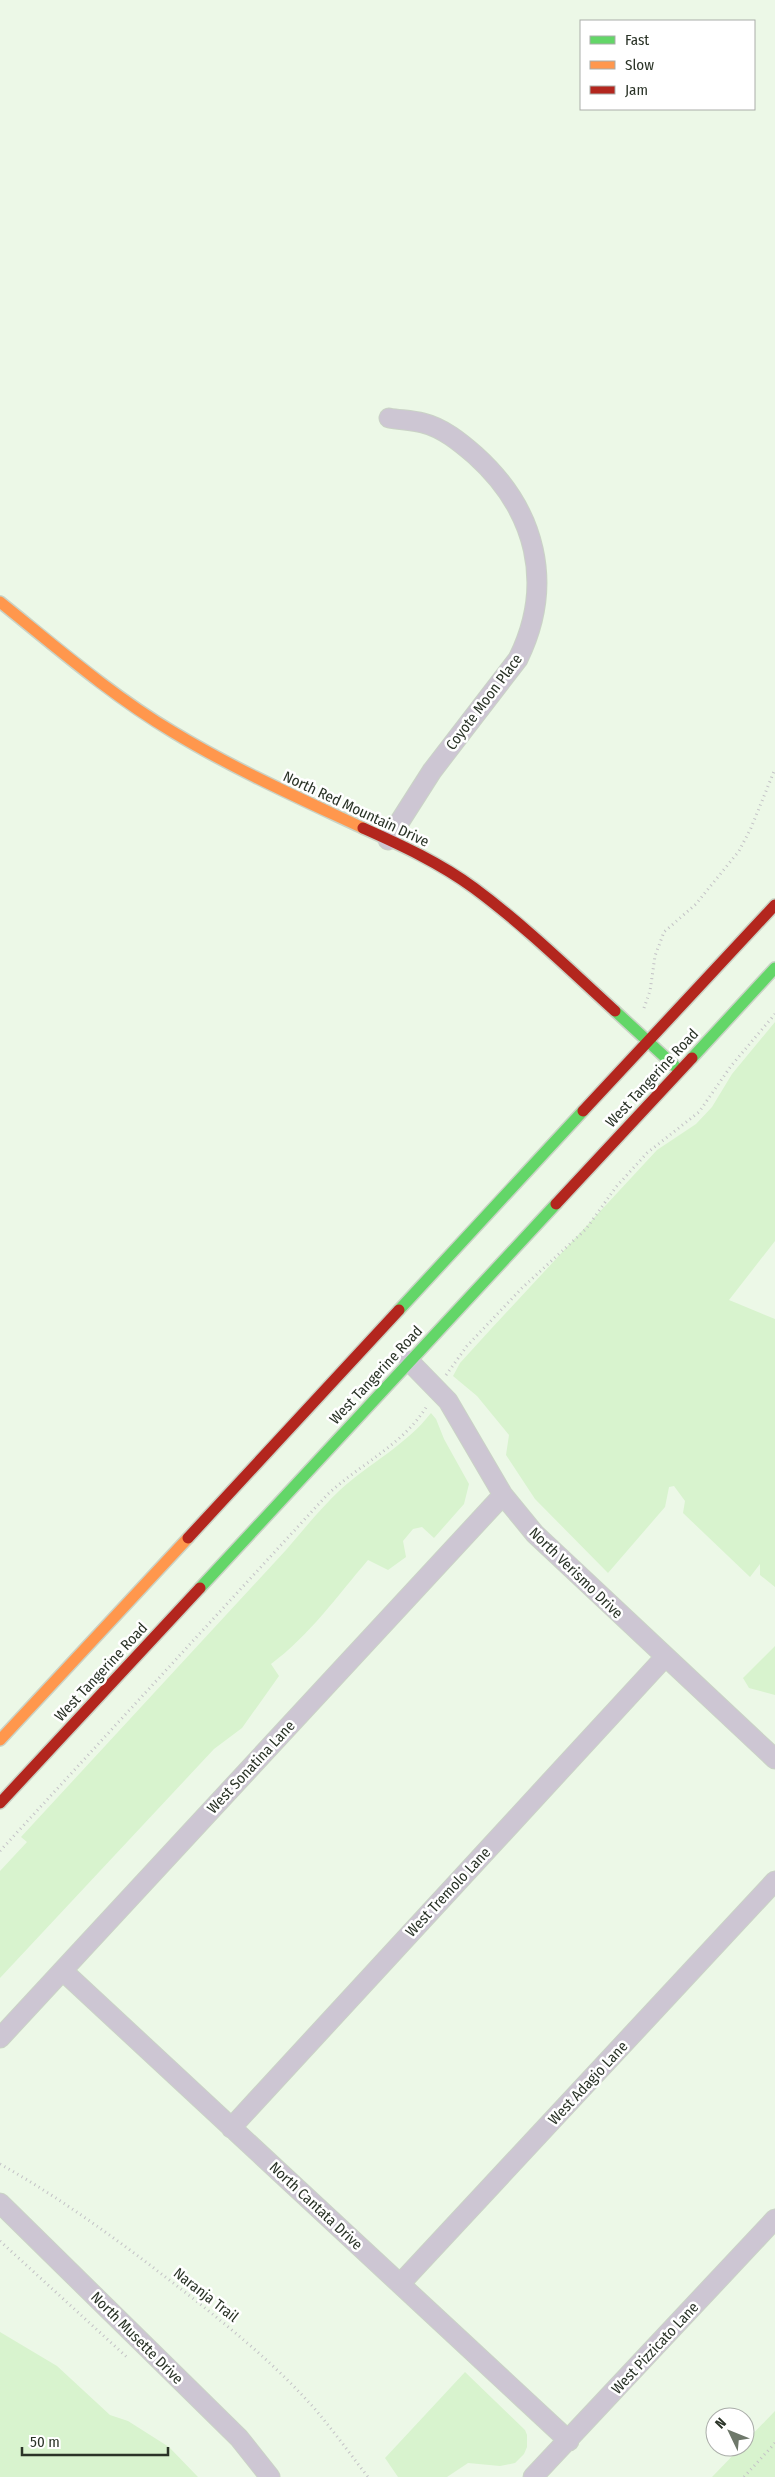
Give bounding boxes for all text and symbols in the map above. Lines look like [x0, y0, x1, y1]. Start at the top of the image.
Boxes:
legend [580, 20, 755, 110]
text: Fast [625, 31, 649, 49]
text: Slow [625, 56, 654, 74]
text: Jam [625, 81, 648, 99]
street label: Coyote Moon Place [442, 650, 526, 754]
street label: North Red Mountain Drive [280, 767, 432, 851]
street label: West Tangerine Road [602, 1025, 702, 1131]
street label: West Tangerine Road [326, 1322, 426, 1428]
street label: North Verismo Drive [525, 1524, 627, 1622]
street label: West Tangerine Road [51, 1619, 151, 1725]
street label: West Sonatina Lane [203, 1717, 299, 1817]
street label: West Tremolo Lane [402, 1843, 494, 1941]
street label: West Adagio Lane [545, 2037, 631, 2129]
street label: North Cantata Drive [266, 2158, 366, 2254]
street label: Naranja Trail [170, 2264, 242, 2326]
street label: North Musette Drive [87, 2288, 187, 2388]
street label: West Pizzicato Lane [608, 2298, 702, 2398]
north arrow [705, 2407, 755, 2457]
text: N [712, 2415, 730, 2432]
scale bar [22, 2424, 169, 2456]
text: 50 m [30, 2433, 60, 2451]

